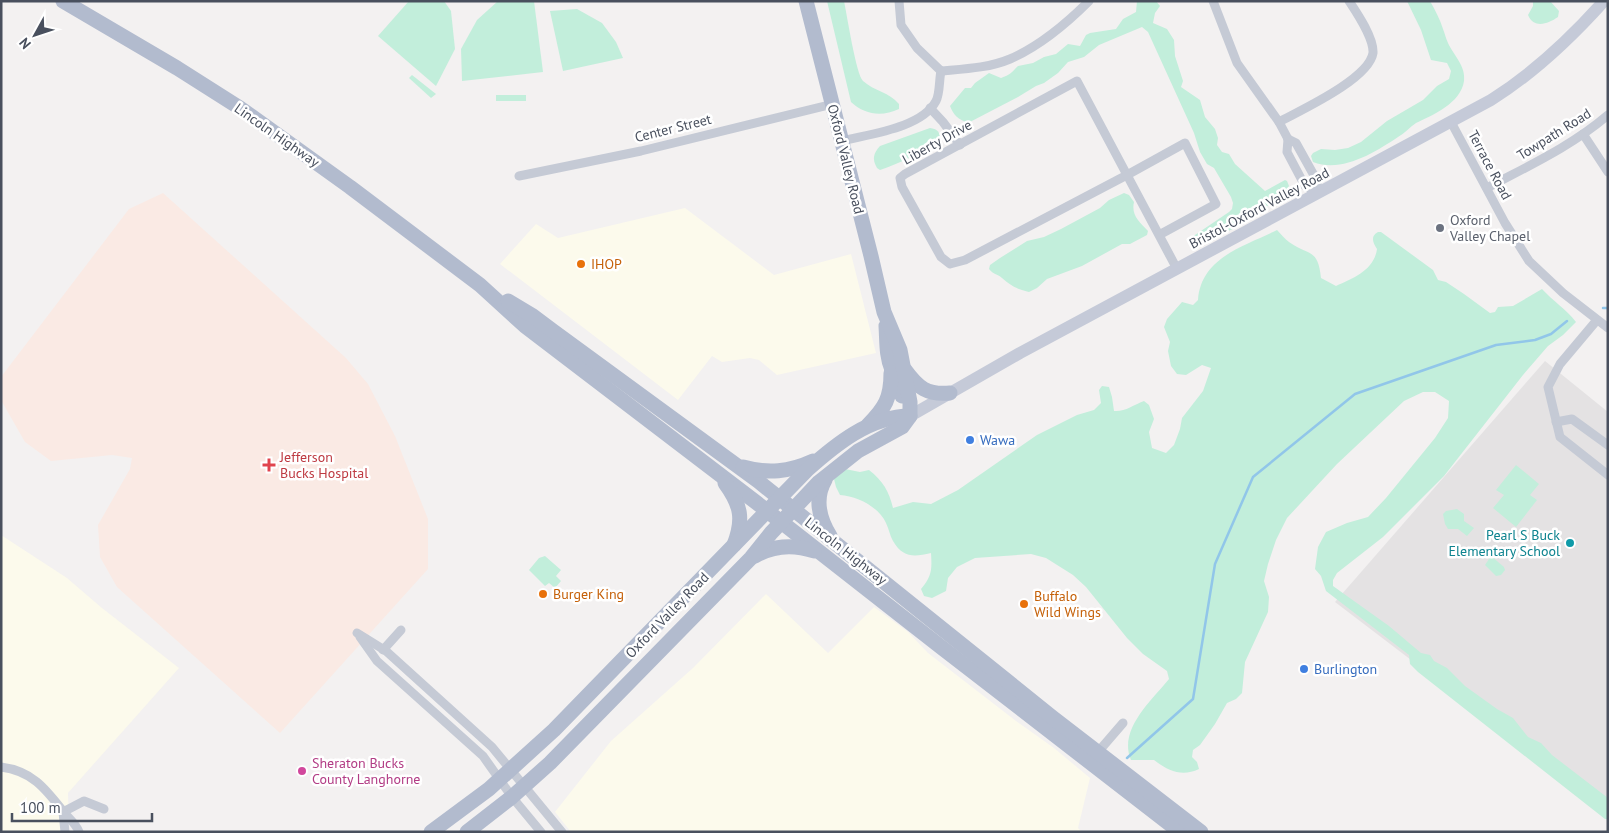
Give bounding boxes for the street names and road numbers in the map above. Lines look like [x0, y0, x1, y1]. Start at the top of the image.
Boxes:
street label: Lincoln Highway [231, 99, 323, 171]
street label: Oxford Valley Road [824, 102, 868, 216]
street label: Towpath Road [1514, 104, 1594, 164]
street label: Center Street [633, 110, 713, 146]
street label: Liberty Drive [899, 116, 975, 168]
street label: Terrace Road [1464, 127, 1516, 203]
street label: Bristol-Oxford Valley Road [1186, 163, 1332, 253]
street label: Lincoln Highway [801, 513, 891, 589]
street label: Oxford Valley Road [621, 568, 713, 662]

